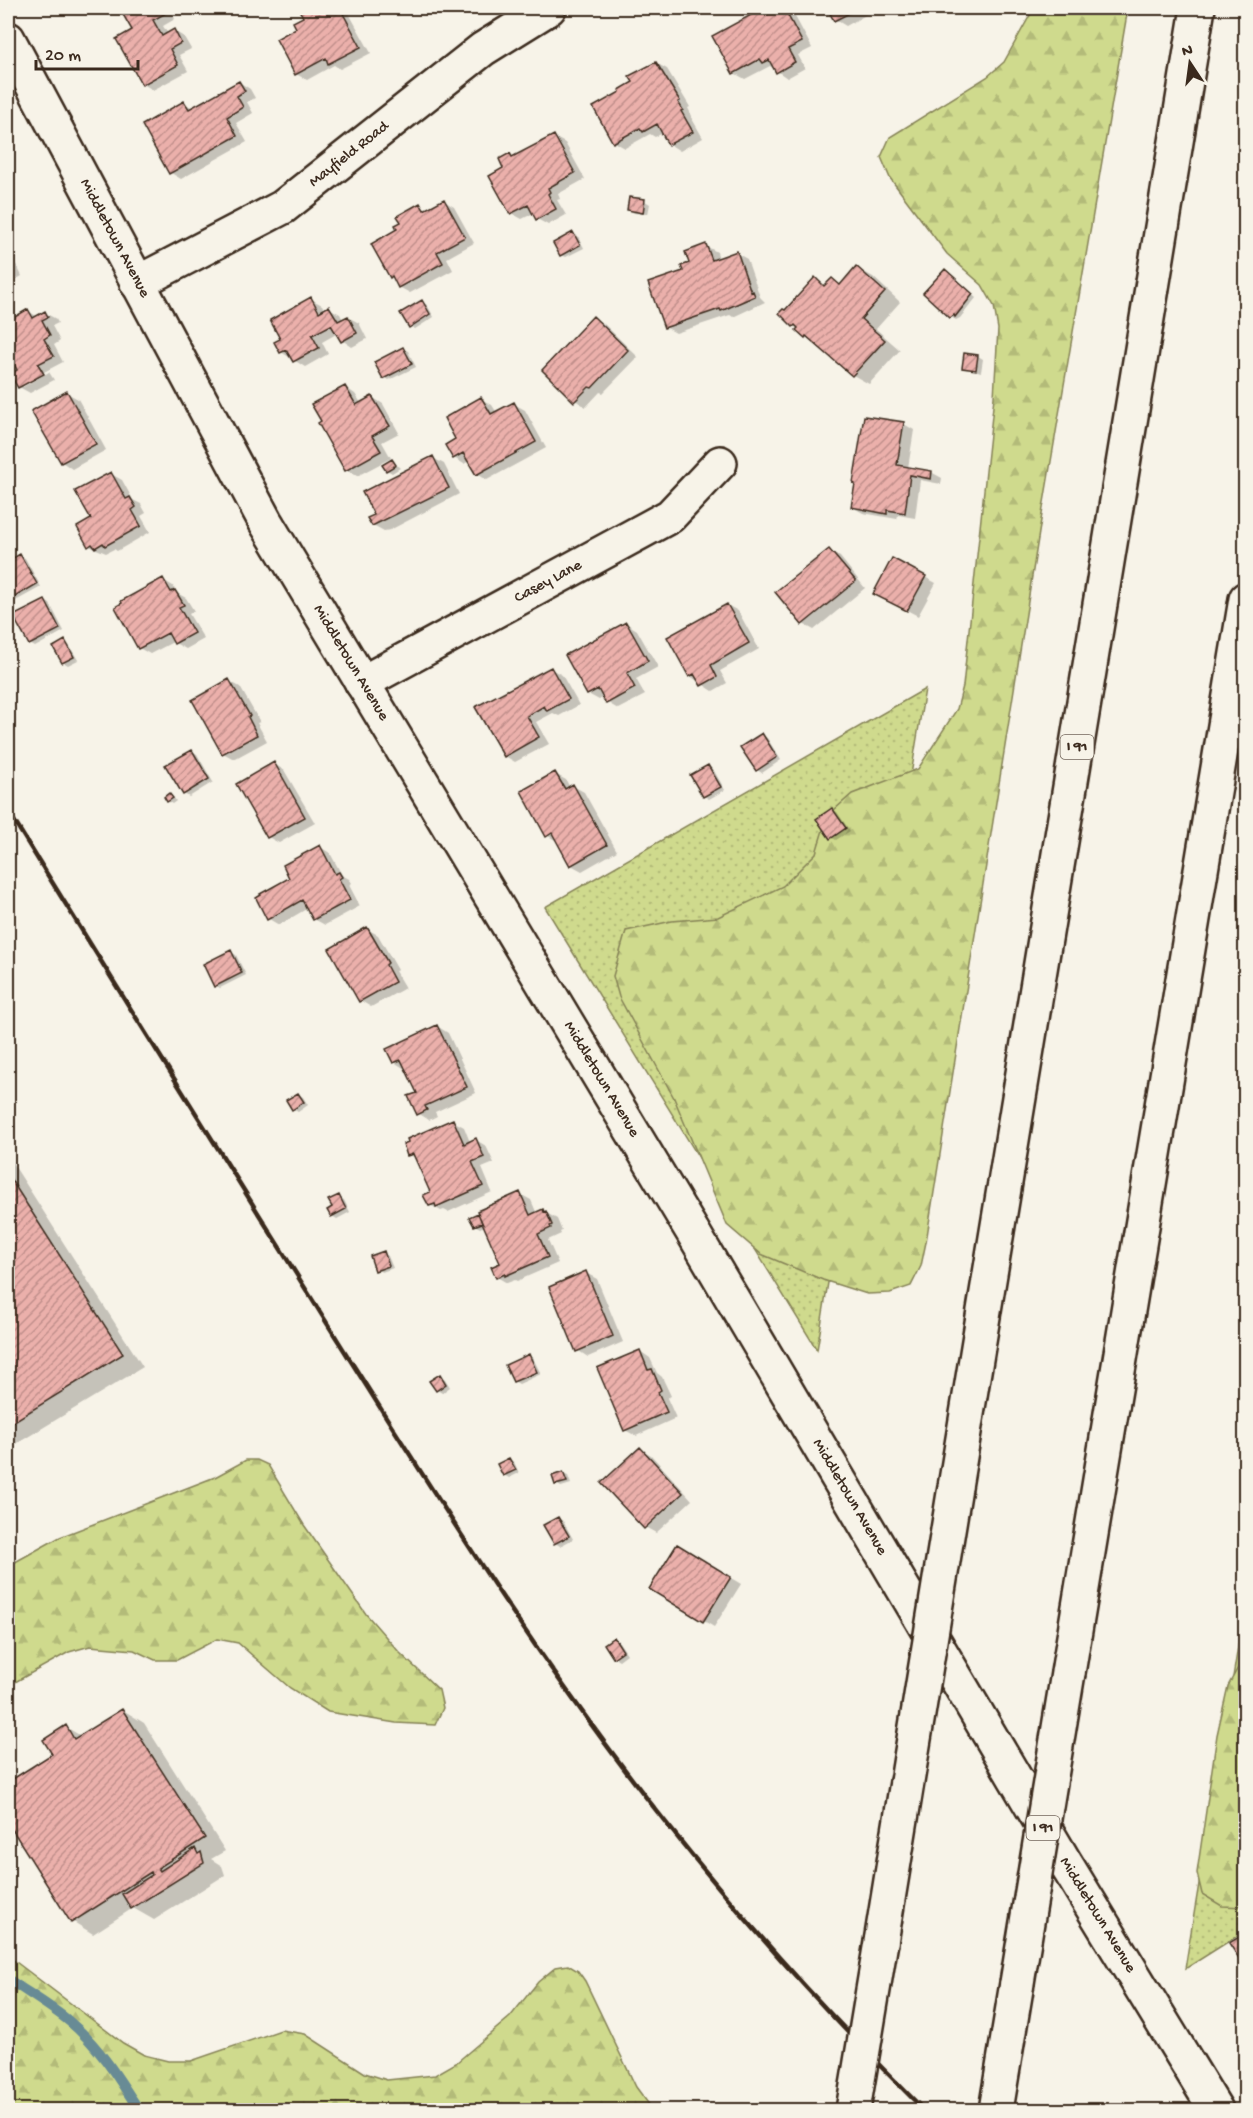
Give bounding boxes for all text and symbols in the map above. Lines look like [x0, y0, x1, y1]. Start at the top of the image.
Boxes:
scale bar [36, 33, 138, 71]
north arrow [1160, 33, 1220, 93]
text: N [1180, 41, 1195, 62]
text: 20 m [45, 46, 81, 67]
street label: Mayfield Road [306, 116, 394, 192]
street label: Middletown Avenue [75, 176, 154, 302]
street label: Casey Lane [511, 556, 586, 608]
street label: Middletown Avenue [308, 602, 393, 725]
road number: I 91 [1060, 735, 1094, 759]
street label: Middletown Avenue [559, 1018, 644, 1142]
street label: Middletown Avenue [808, 1436, 891, 1560]
road number: I 91 [1026, 1816, 1060, 1840]
street label: Middletown Avenue [1055, 1854, 1140, 1977]

